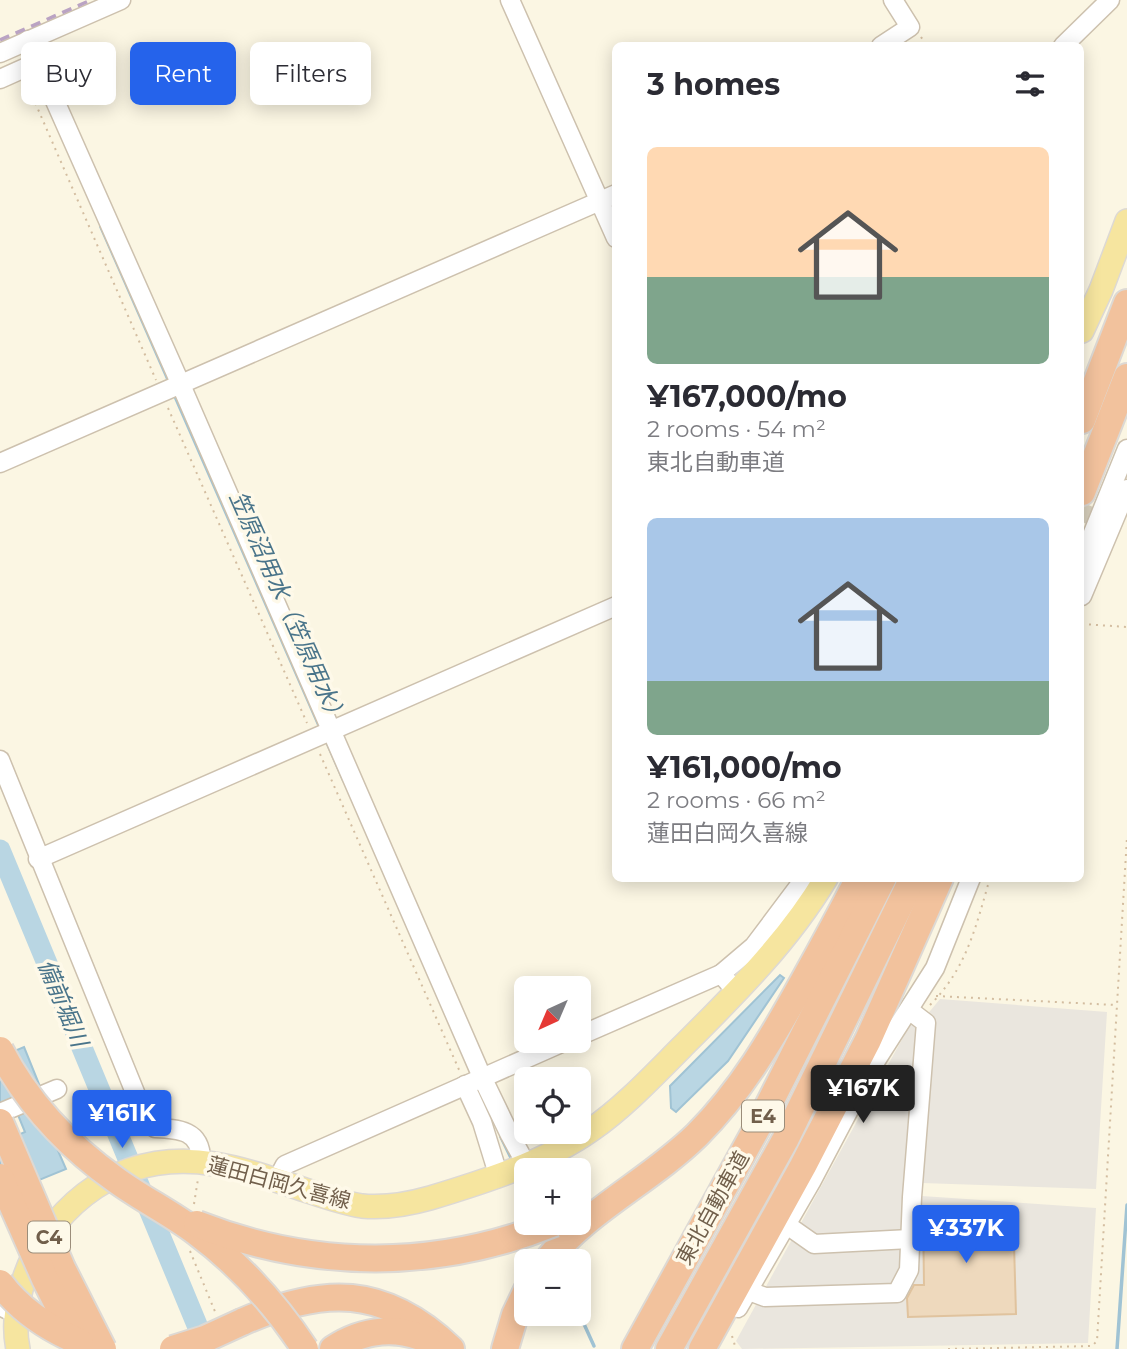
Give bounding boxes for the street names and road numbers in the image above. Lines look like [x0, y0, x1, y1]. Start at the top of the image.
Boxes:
road number: E4 [742, 1100, 784, 1132]
street label: 東北自動車道 [671, 1147, 754, 1269]
street label: 蓮田白岡久喜線 [205, 1151, 353, 1214]
road number: C4 [28, 1222, 70, 1252]

